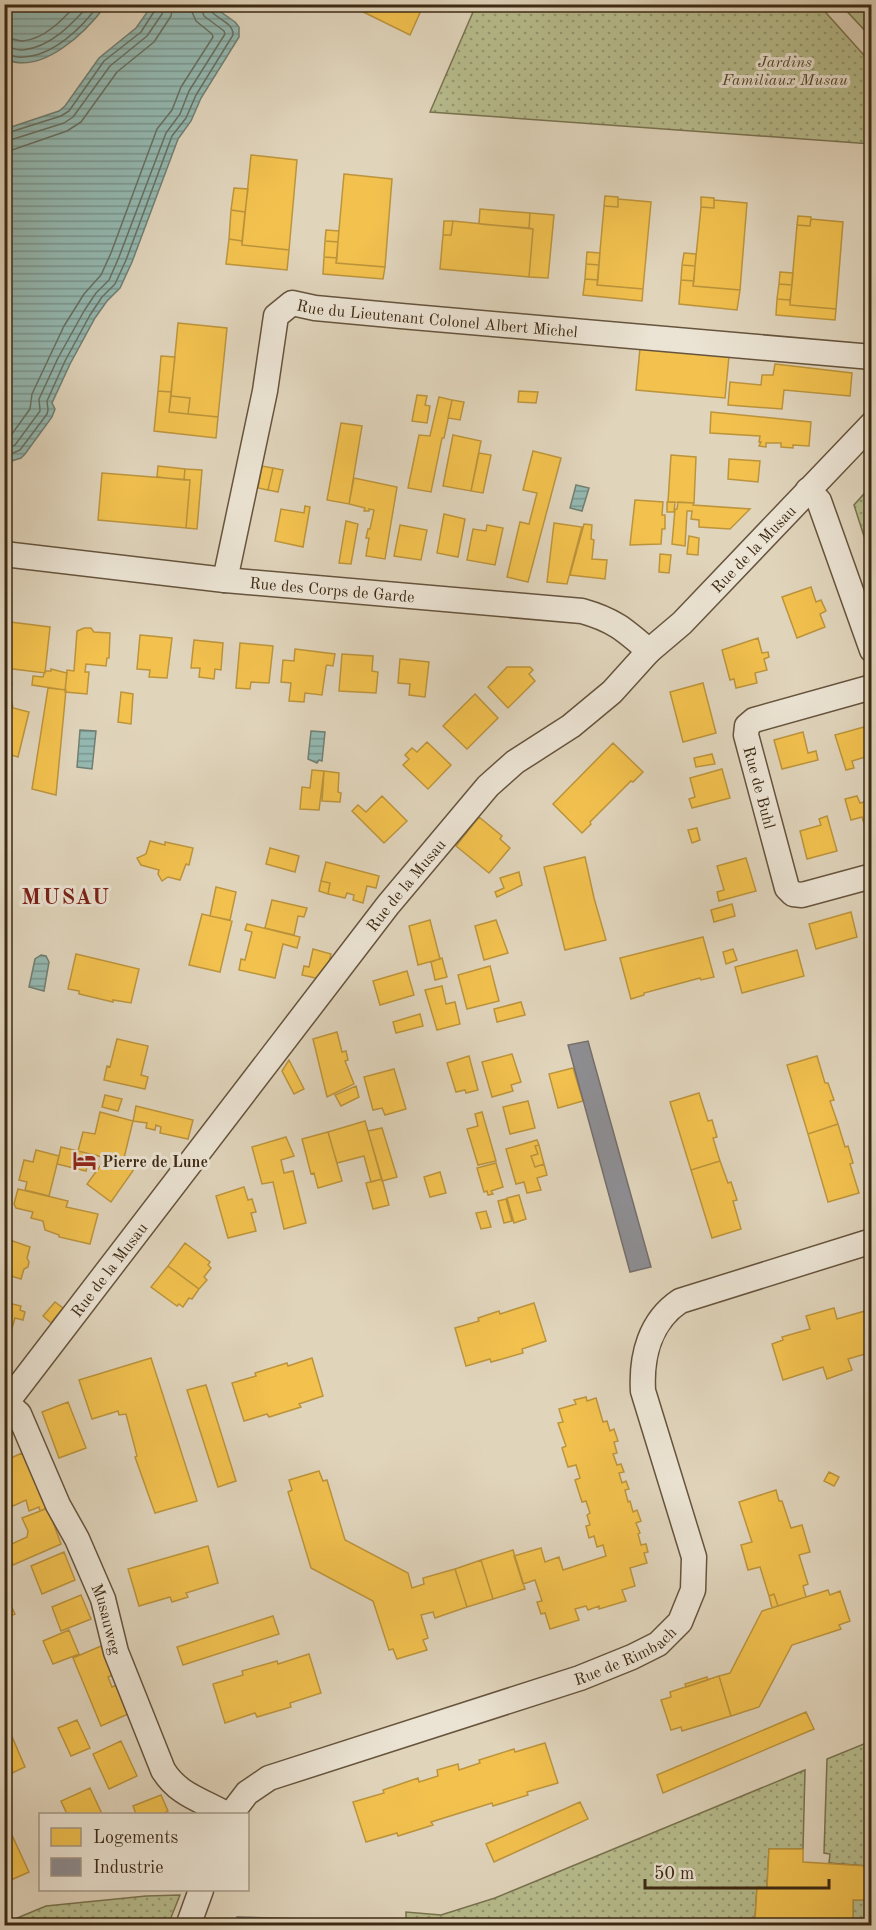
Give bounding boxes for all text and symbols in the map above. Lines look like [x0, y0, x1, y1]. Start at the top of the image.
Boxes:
park label: Jardins Familiaux Musau [721, 55, 848, 89]
street label: Rue du Lieutenant Colonel Albert Michel [295, 298, 578, 341]
street label: Rue de la Musau [709, 503, 800, 597]
street label: Rue des Corps de Garde [249, 576, 415, 606]
street label: Rue de Buhl [739, 745, 777, 831]
street label: Rue de la Musau [365, 837, 450, 935]
district label: MUSAU [21, 887, 111, 909]
hotel icon: Pierre de Lune [71, 1148, 97, 1174]
place label: Pierre de Lune [102, 1155, 208, 1171]
street label: Rue de la Musau [69, 1220, 152, 1321]
street label: Musauweg [87, 1582, 122, 1657]
street label: Rue de Rimbach [573, 1624, 680, 1689]
legend [39, 1813, 249, 1891]
text: Logements [93, 1829, 179, 1847]
scale bar [645, 1852, 830, 1890]
text: Industrie [93, 1859, 163, 1877]
text: 50 m [654, 1865, 694, 1883]

